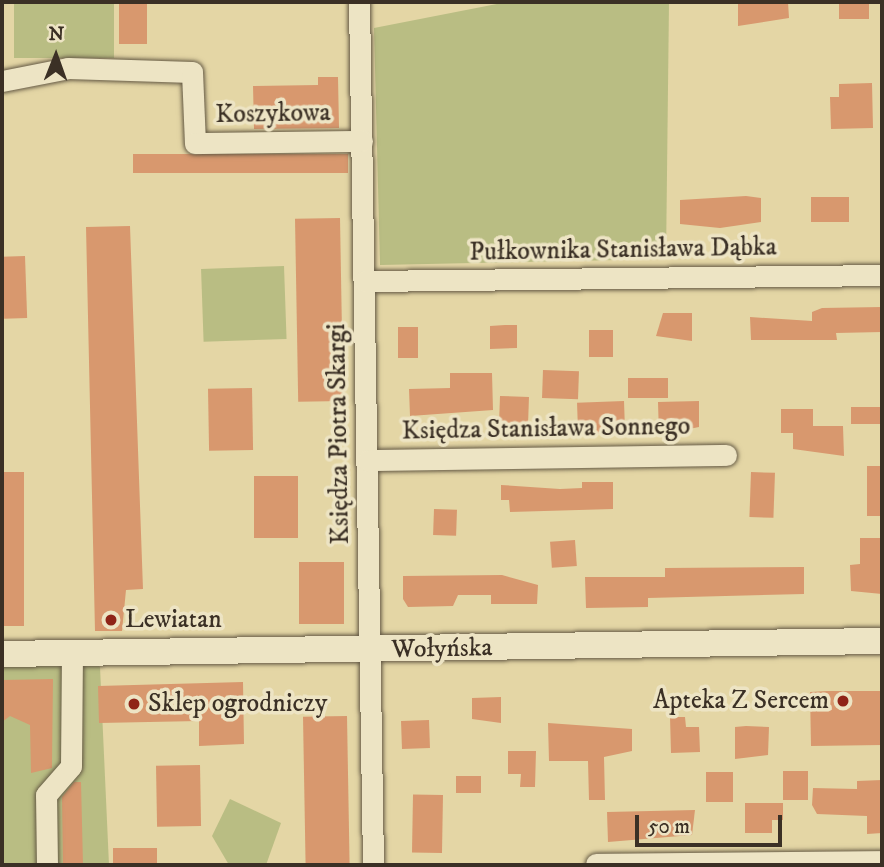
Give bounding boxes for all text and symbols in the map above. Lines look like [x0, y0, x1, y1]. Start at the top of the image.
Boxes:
north arrow [21, 21, 91, 91]
text: N [48, 23, 64, 46]
street label: Koszykowa [215, 97, 331, 131]
street label: Pułkownika Stanisława Dąbka [469, 232, 777, 268]
street label: Księdza Piotra Skargi [321, 323, 357, 545]
street label: Księdza Stanisława Sonnego [401, 411, 691, 447]
place label: Lewiatan [125, 604, 222, 636]
marker: Lewiatan [103, 612, 119, 628]
street label: Wołyńska [391, 633, 493, 665]
place label: Apteka Z Sercem [653, 685, 829, 717]
place label: Sklep ogrodniczy [148, 688, 327, 720]
marker: Apteka Z Sercem [835, 693, 851, 709]
marker: Sklep ogrodniczy [126, 696, 142, 712]
scale bar [639, 800, 786, 844]
text: 50 m [648, 814, 690, 840]

